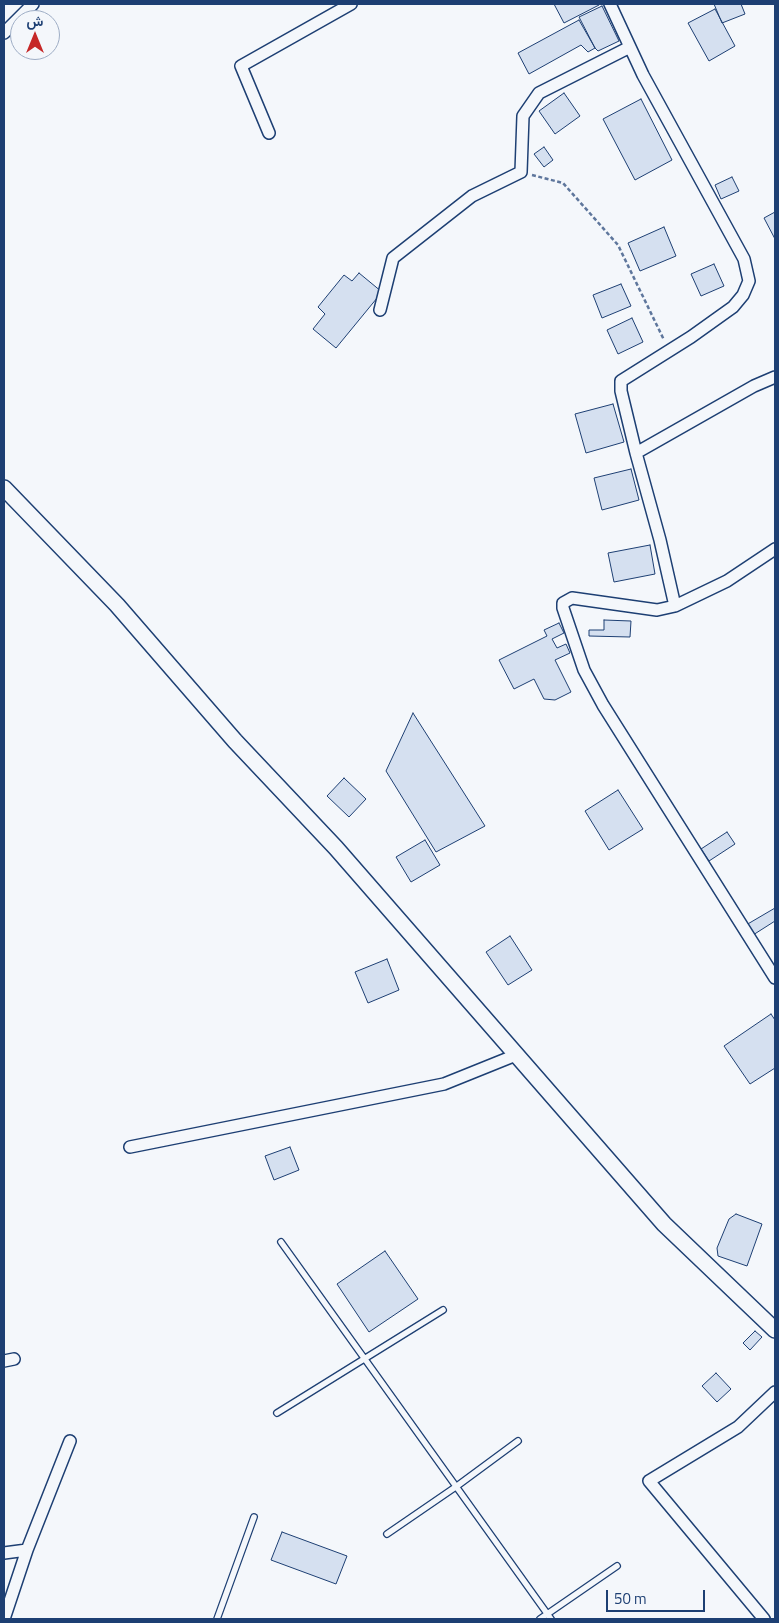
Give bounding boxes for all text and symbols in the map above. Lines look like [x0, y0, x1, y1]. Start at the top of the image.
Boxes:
north arrow [10, 10, 60, 60]
text: ش [27, 10, 43, 31]
scale bar [609, 1580, 708, 1612]
text: 50 m [614, 1587, 647, 1610]

